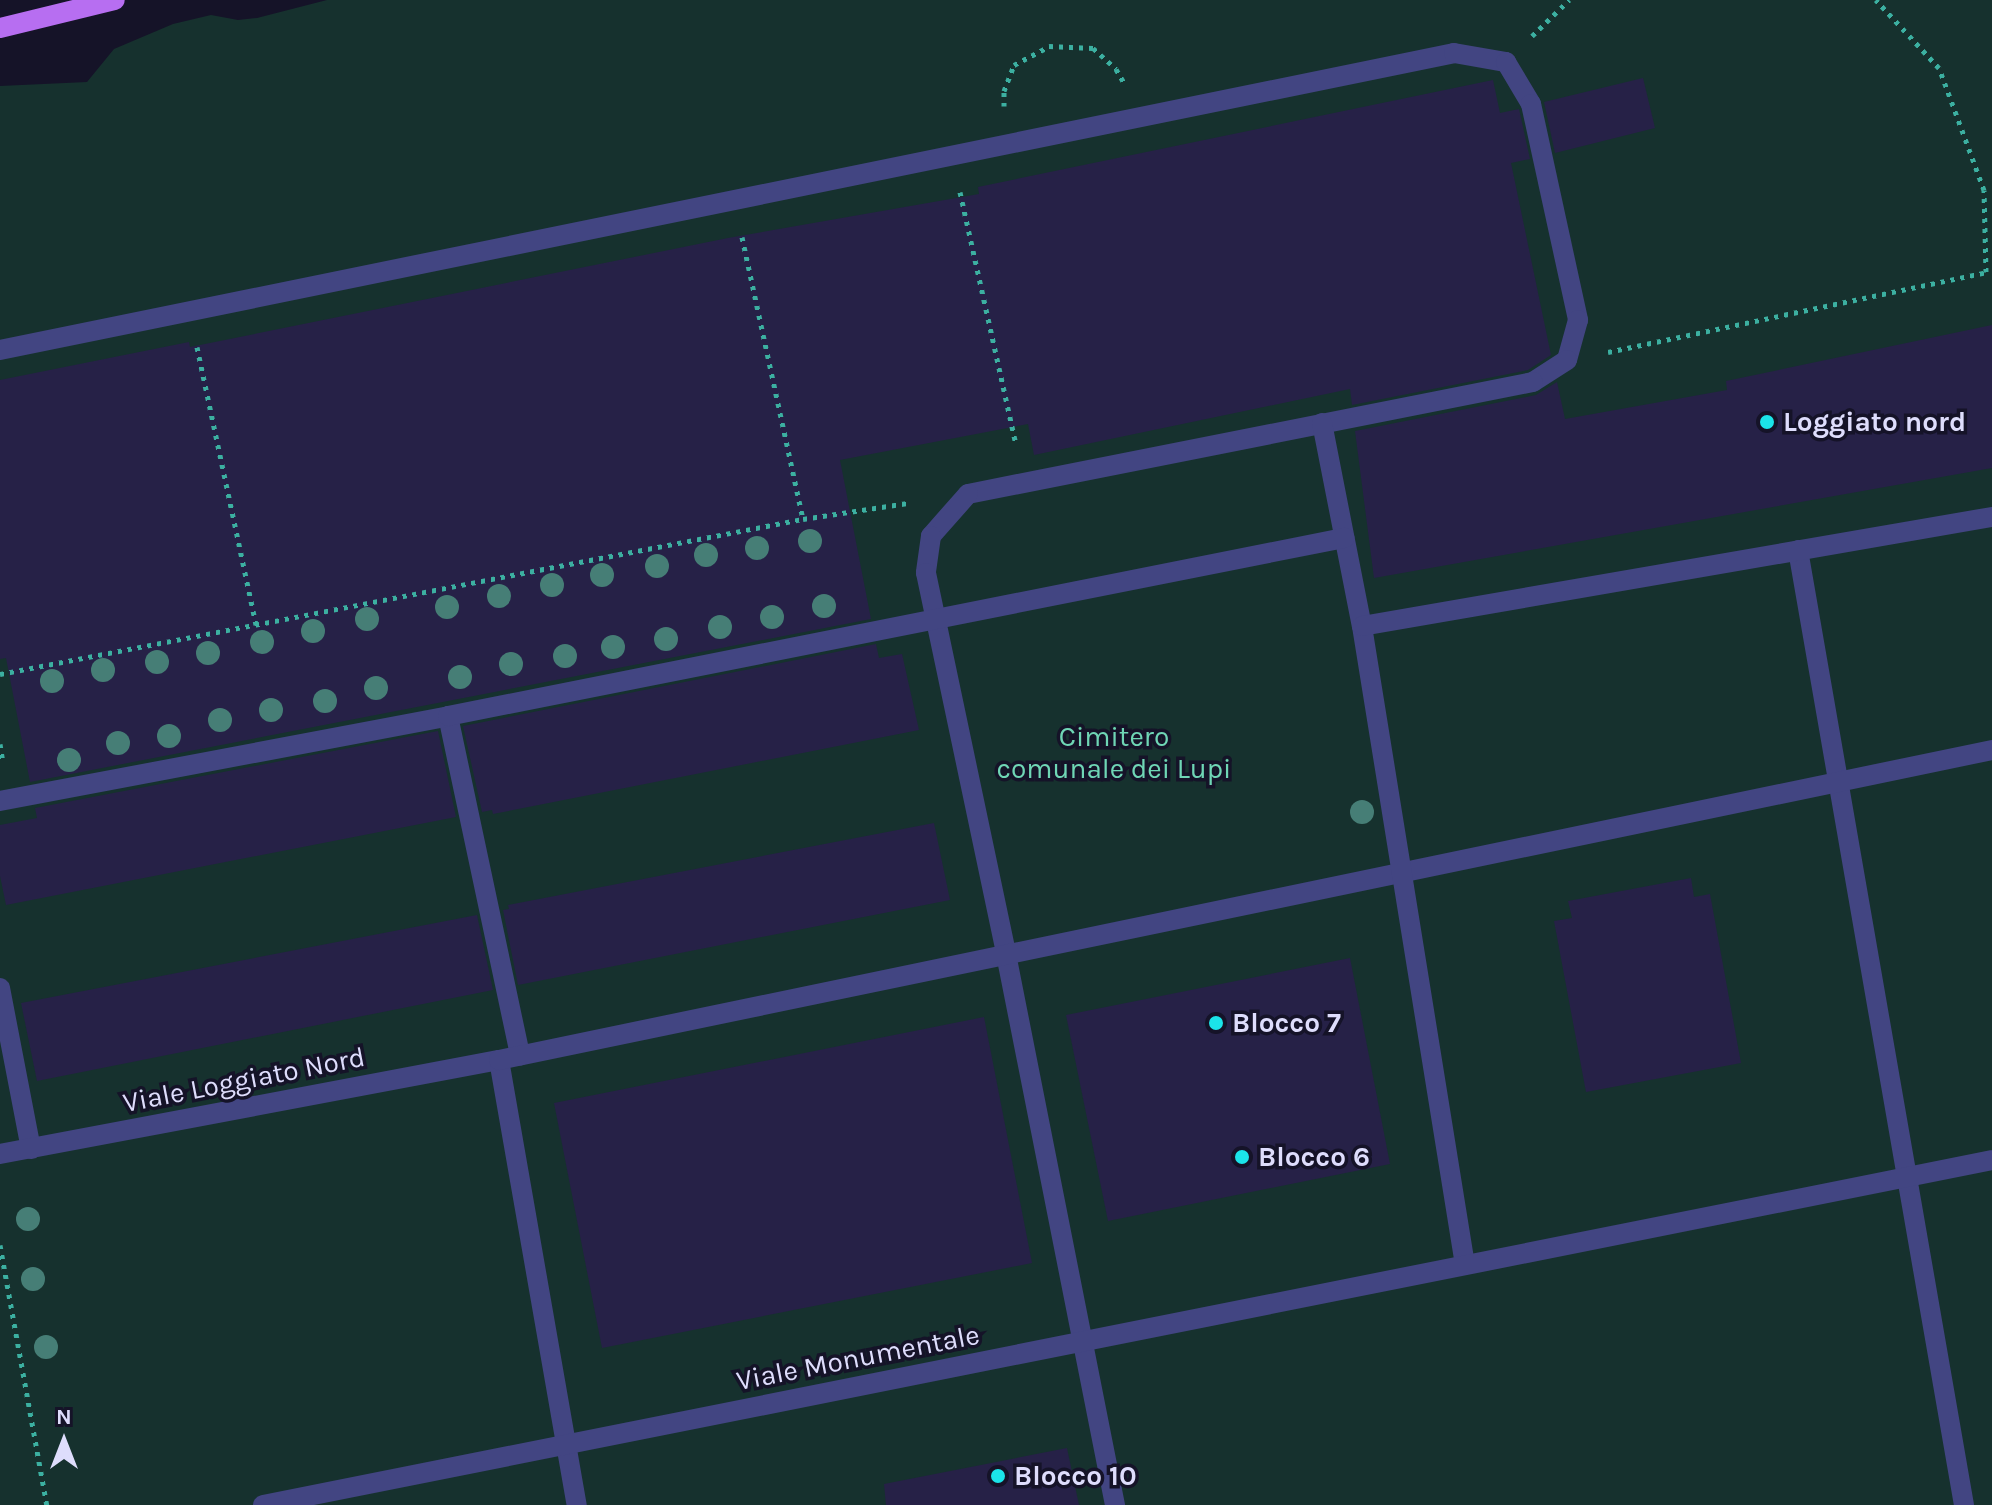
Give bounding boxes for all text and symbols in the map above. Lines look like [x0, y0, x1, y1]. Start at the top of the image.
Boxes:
place label: Loggiato nord [1783, 405, 1966, 439]
marker: Loggiato nord [1758, 413, 1776, 431]
park label: Cimitero comunale dei Lupi [997, 720, 1231, 786]
place label: Blocco 7 [1232, 1006, 1341, 1040]
marker: Blocco 7 [1207, 1014, 1225, 1032]
street label: Viale Loggiato Nord [120, 1040, 368, 1120]
place label: Blocco 6 [1258, 1140, 1370, 1174]
marker: Blocco 6 [1233, 1148, 1251, 1166]
street label: Viale Monumentale [734, 1318, 982, 1398]
north arrow [24, 1401, 104, 1481]
text: N [56, 1404, 72, 1430]
place label: Blocco 10 [1014, 1459, 1137, 1493]
marker: Blocco 10 [989, 1467, 1007, 1485]

